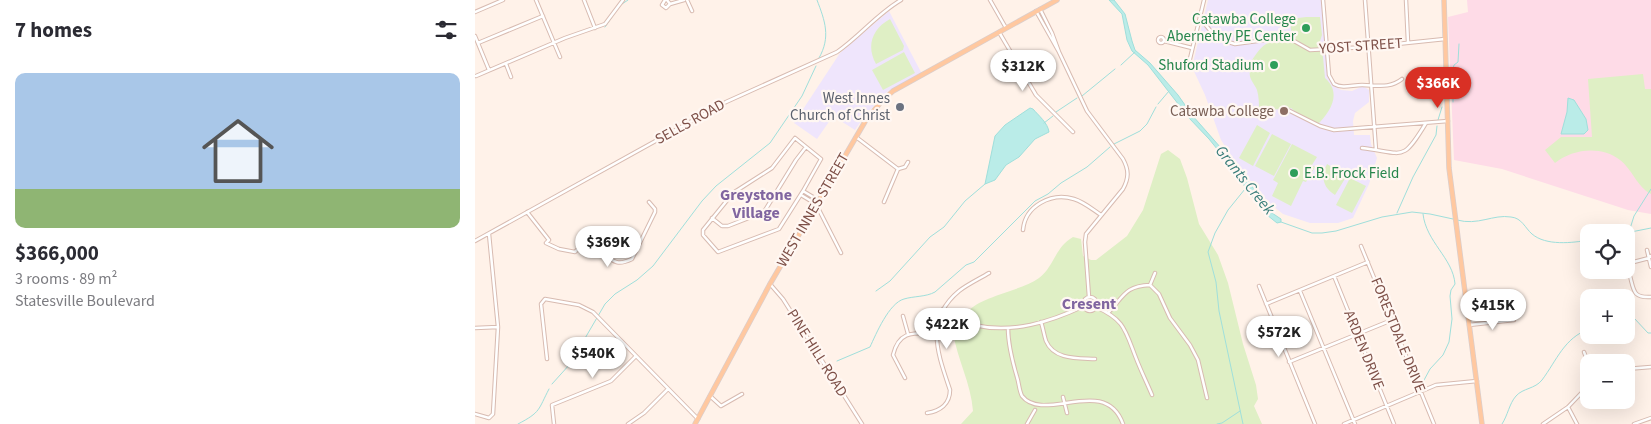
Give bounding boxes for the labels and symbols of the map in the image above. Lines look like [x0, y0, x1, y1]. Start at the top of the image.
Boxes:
place label: Catawba College Abernethy PE Center [1167, 9, 1297, 47]
marker: Catawba College Abernethy PE Center [1300, 22, 1312, 34]
street label: YOST STREET [1317, 33, 1404, 59]
pin: $312K [988, 49, 1058, 92]
place label: Shuford Stadium [1158, 55, 1264, 76]
marker: Shuford Stadium [1268, 59, 1280, 71]
pin: $366K [1403, 66, 1473, 109]
place label: West Innes Church of Christ [790, 88, 890, 126]
street label: SELLS ROAD [651, 94, 729, 150]
marker: West Innes Church of Christ [894, 101, 906, 113]
place label: Catawba College [1170, 101, 1274, 122]
marker: Catawba College [1278, 105, 1290, 117]
water label: Grants Creek [1210, 141, 1280, 220]
street label: WEST INNES STREET [772, 149, 854, 271]
place label: E.B. Frock Field [1304, 163, 1399, 184]
marker: E.B. Frock Field [1288, 167, 1300, 179]
district label: Greystone Village [720, 184, 792, 224]
pin: $369K [573, 226, 643, 268]
street label: FORESTDALE DRIVE [1365, 274, 1431, 396]
pin: $415K [1458, 288, 1528, 331]
district label: Cresent [1062, 293, 1116, 315]
street label: PINE HILL ROAD [782, 305, 852, 401]
street label: ARDEN DRIVE [1339, 307, 1389, 393]
pin: $422K [912, 308, 982, 350]
pin: $572K [1244, 316, 1314, 358]
pin: $540K [558, 336, 628, 379]

